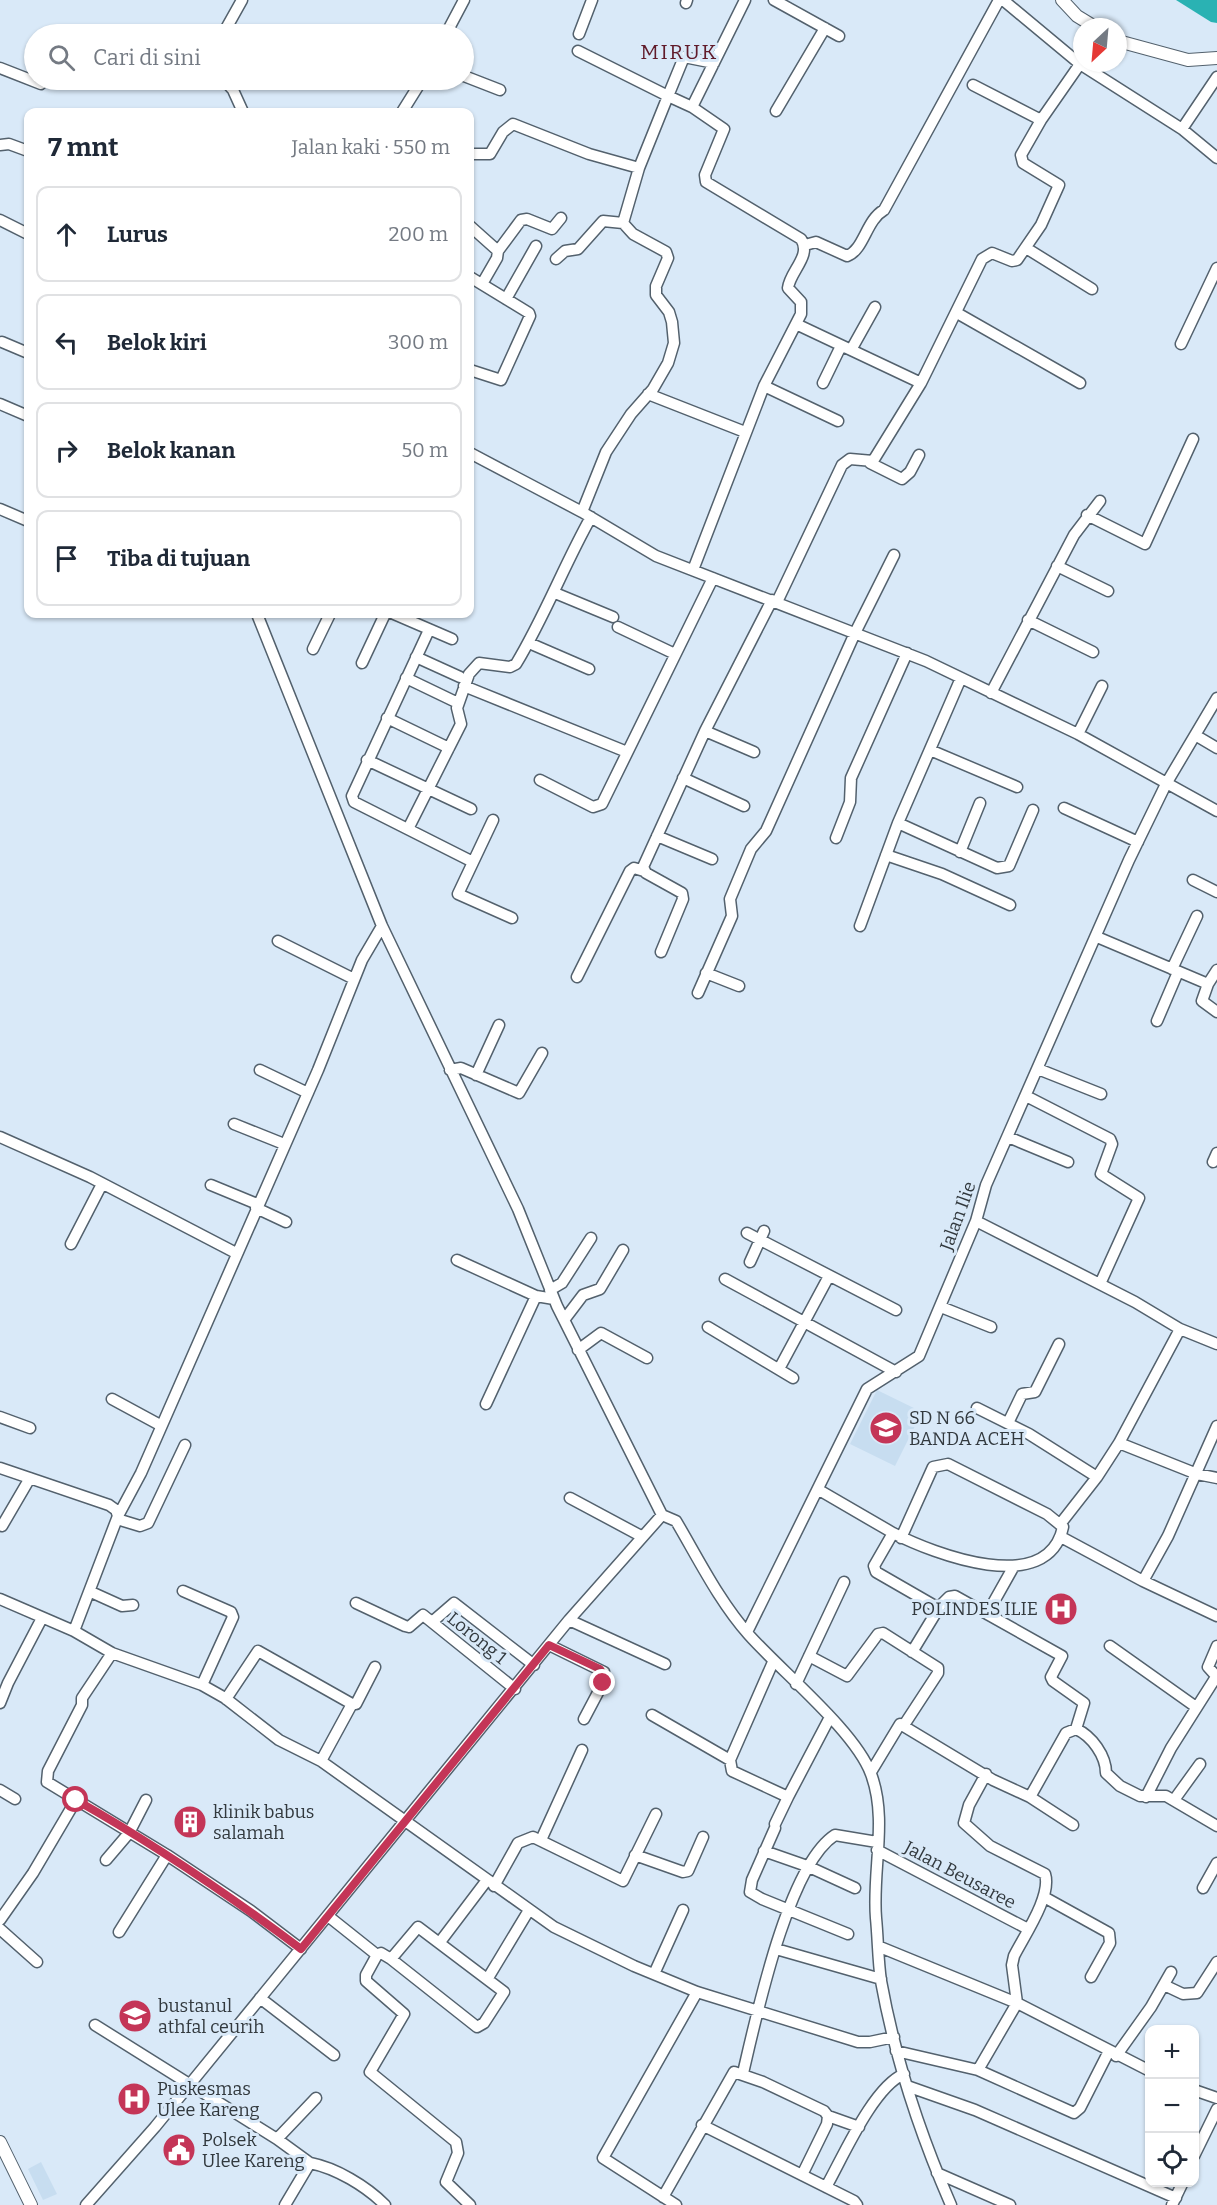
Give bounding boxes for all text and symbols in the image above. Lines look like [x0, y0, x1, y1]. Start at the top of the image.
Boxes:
north arrow [1073, 18, 1127, 72]
search box [24, 24, 474, 90]
district label: MIRUK [640, 39, 718, 65]
icon: search [45, 41, 78, 74]
text: Cari di sini [93, 44, 201, 71]
text: 7 mnt [48, 132, 119, 163]
text: Jalan kaki · 550 m [292, 135, 450, 159]
icon: ahead [50, 218, 83, 251]
text: Lurus [107, 221, 168, 248]
text: 200 m [388, 222, 448, 246]
icon: left [50, 326, 83, 359]
text: Belok kiri [107, 329, 207, 356]
text: 300 m [388, 330, 448, 354]
icon: right [50, 434, 83, 467]
text: Belok kanan [107, 437, 235, 464]
text: 50 m [401, 438, 448, 462]
icon: arrive [50, 542, 83, 575]
text: Tiba di tujuan [107, 545, 250, 572]
street label: Jalan Ilie [935, 1178, 981, 1255]
place label: SD N 66 BANDA ACEH [909, 1407, 1025, 1450]
school or university icon: SD N 66 BANDA ACEH [868, 1410, 904, 1446]
hospital icon: POLINDES ILIE [1043, 1591, 1079, 1627]
place label: POLINDES ILIE [911, 1598, 1038, 1620]
street label: Lorong 1 [443, 1607, 512, 1669]
route end [589, 1669, 615, 1695]
route start [62, 1786, 88, 1812]
place label: klinik babus salamah [213, 1801, 314, 1844]
building icon: klinik babus salamah [172, 1804, 208, 1840]
street label: Jalan Beusaree [900, 1836, 1020, 1914]
place label: bustanul athfal ceurih [158, 1995, 264, 2038]
school or university icon: bustanul athfal ceurih [117, 1998, 153, 2034]
map controls [1145, 2025, 1199, 2187]
button: + [1145, 2025, 1199, 2079]
place label: Puskesmas Ulee Kareng [157, 2078, 260, 2121]
button: − [1145, 2079, 1199, 2133]
hospital icon: Puskesmas Ulee Kareng [116, 2081, 152, 2117]
place label: Polsek Ulee Kareng [202, 2129, 305, 2172]
public building icon: Polsek Ulee Kareng [161, 2132, 197, 2168]
button: locate [1145, 2133, 1199, 2187]

